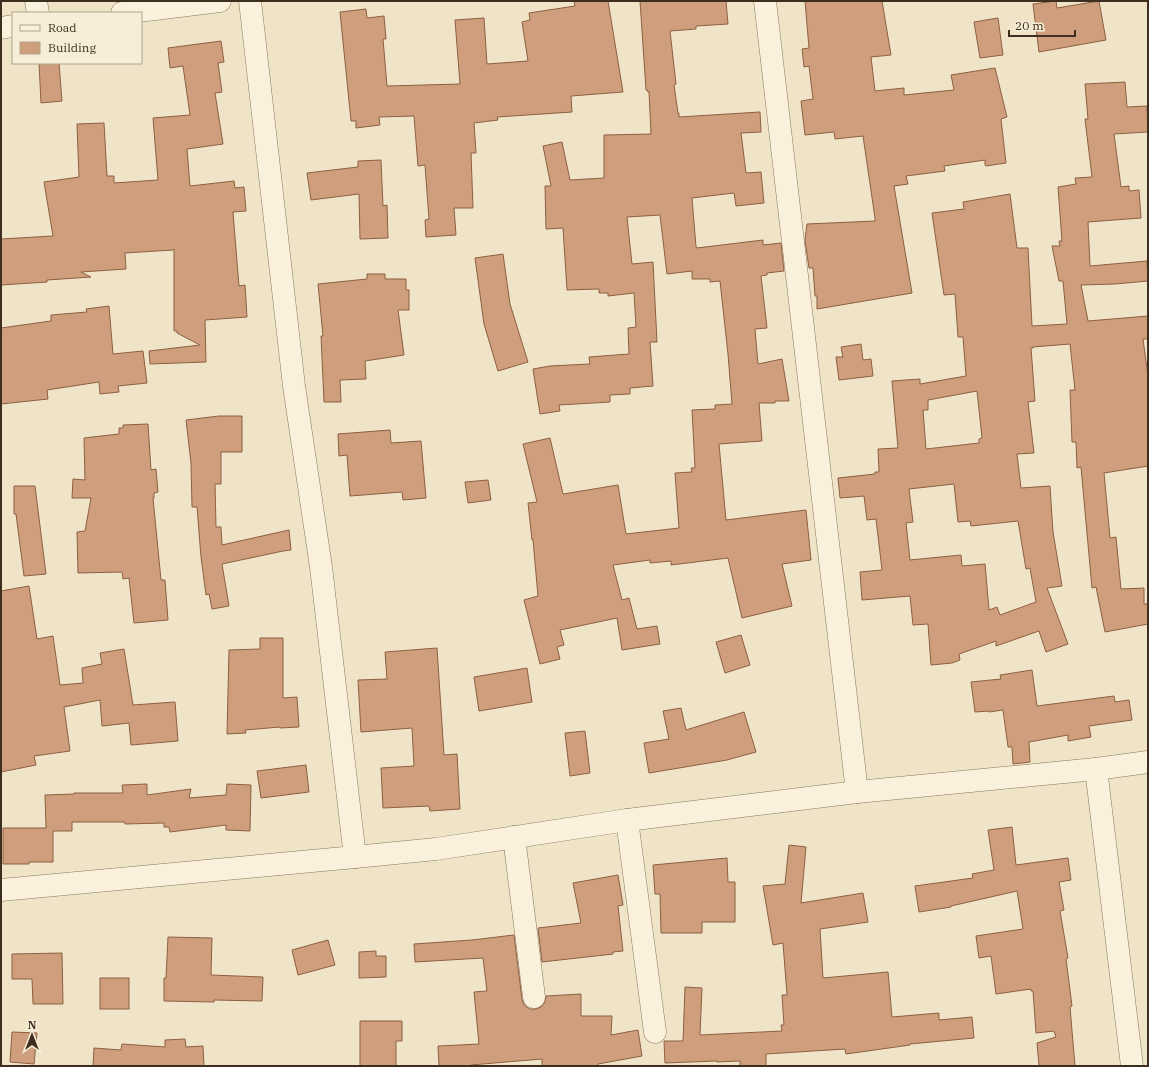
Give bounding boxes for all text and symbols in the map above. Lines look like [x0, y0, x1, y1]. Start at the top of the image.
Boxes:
legend [12, 12, 142, 64]
scale bar [1009, 12, 1075, 38]
text: 20 m [1015, 18, 1044, 33]
text: Road [48, 20, 77, 35]
text: Building [48, 40, 96, 55]
north arrow [12, 1015, 52, 1055]
text: N [28, 1018, 37, 1032]

